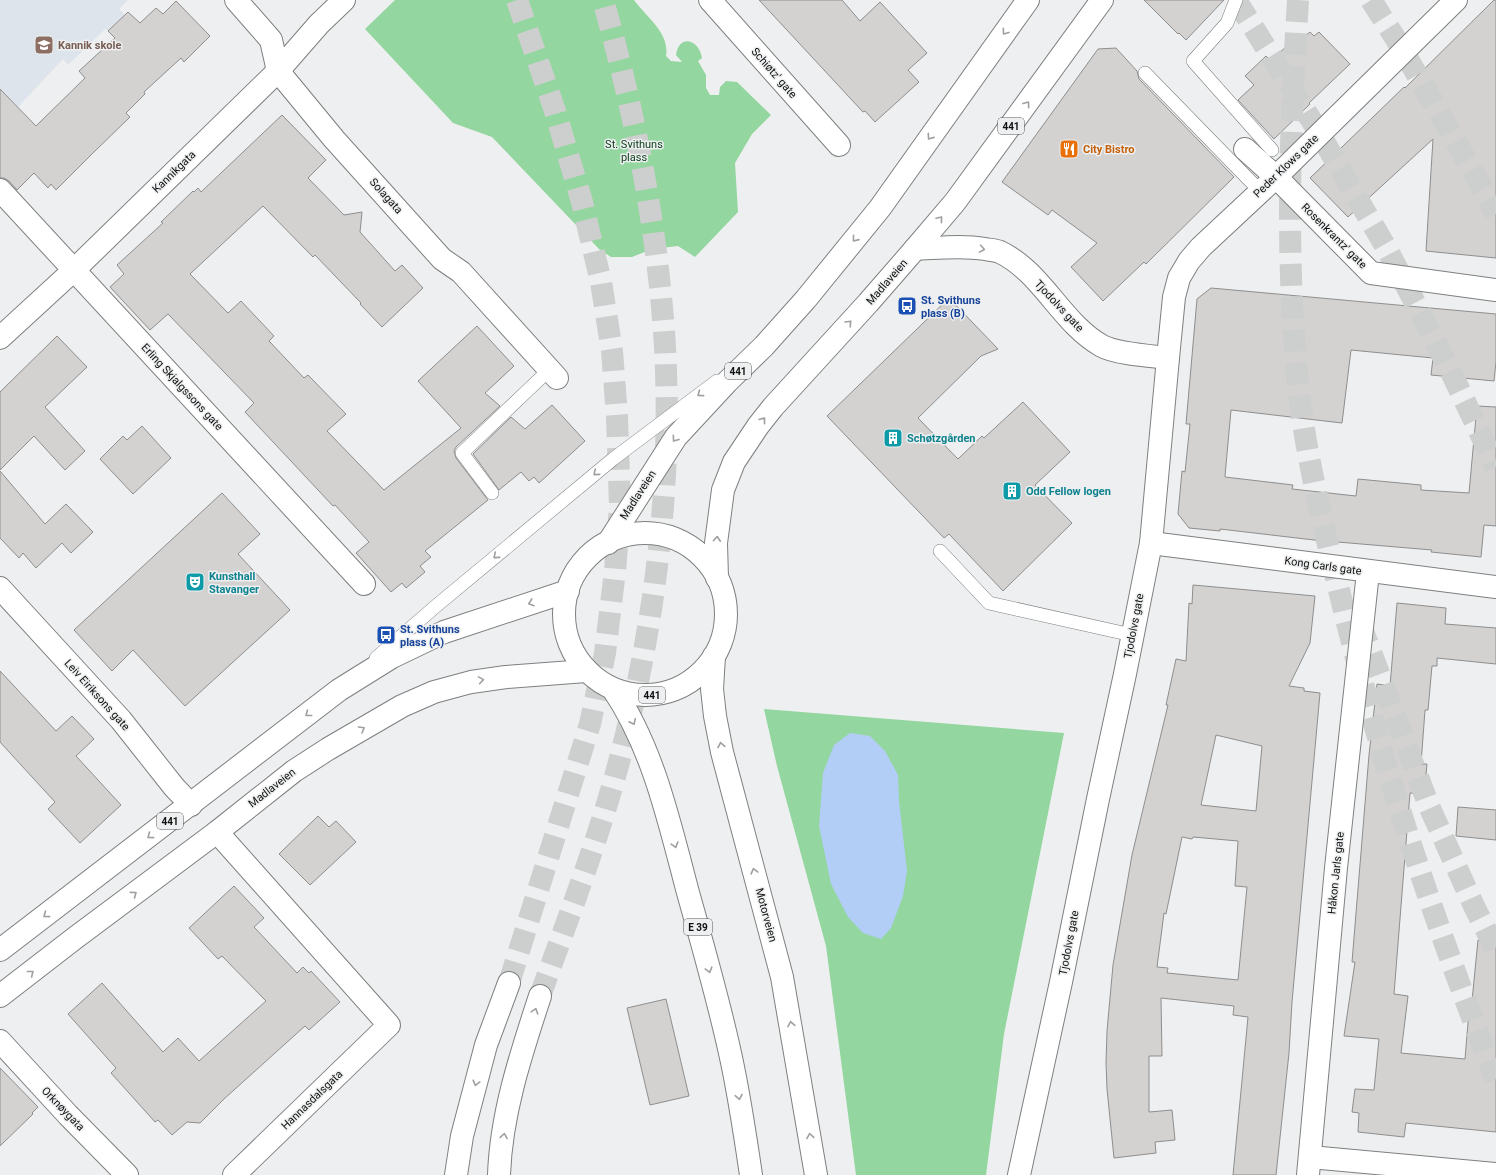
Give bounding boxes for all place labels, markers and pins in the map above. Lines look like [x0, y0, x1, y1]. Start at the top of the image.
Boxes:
school or university icon: Kannik skole [33, 34, 55, 56]
place label: Kannik skole [58, 39, 121, 52]
restaurant icon: City Bistro [1058, 138, 1080, 160]
place label: City Bistro [1083, 143, 1134, 156]
place label: St. Svithuns plass (B) [921, 294, 981, 320]
bus stop icon: St. Svithuns plass (B) [896, 295, 918, 317]
building icon: Schøtzgården [882, 427, 904, 449]
place label: Schøtzgården [907, 432, 976, 445]
building icon: Odd Fellow logen [1001, 480, 1023, 502]
place label: Odd Fellow logen [1026, 485, 1111, 498]
place label: Kunsthall Stavanger [209, 570, 259, 596]
theatre icon: Kunsthall Stavanger [184, 571, 206, 593]
place label: St. Svithuns plass (A) [400, 623, 460, 649]
bus stop icon: St. Svithuns plass (A) [375, 624, 397, 646]

